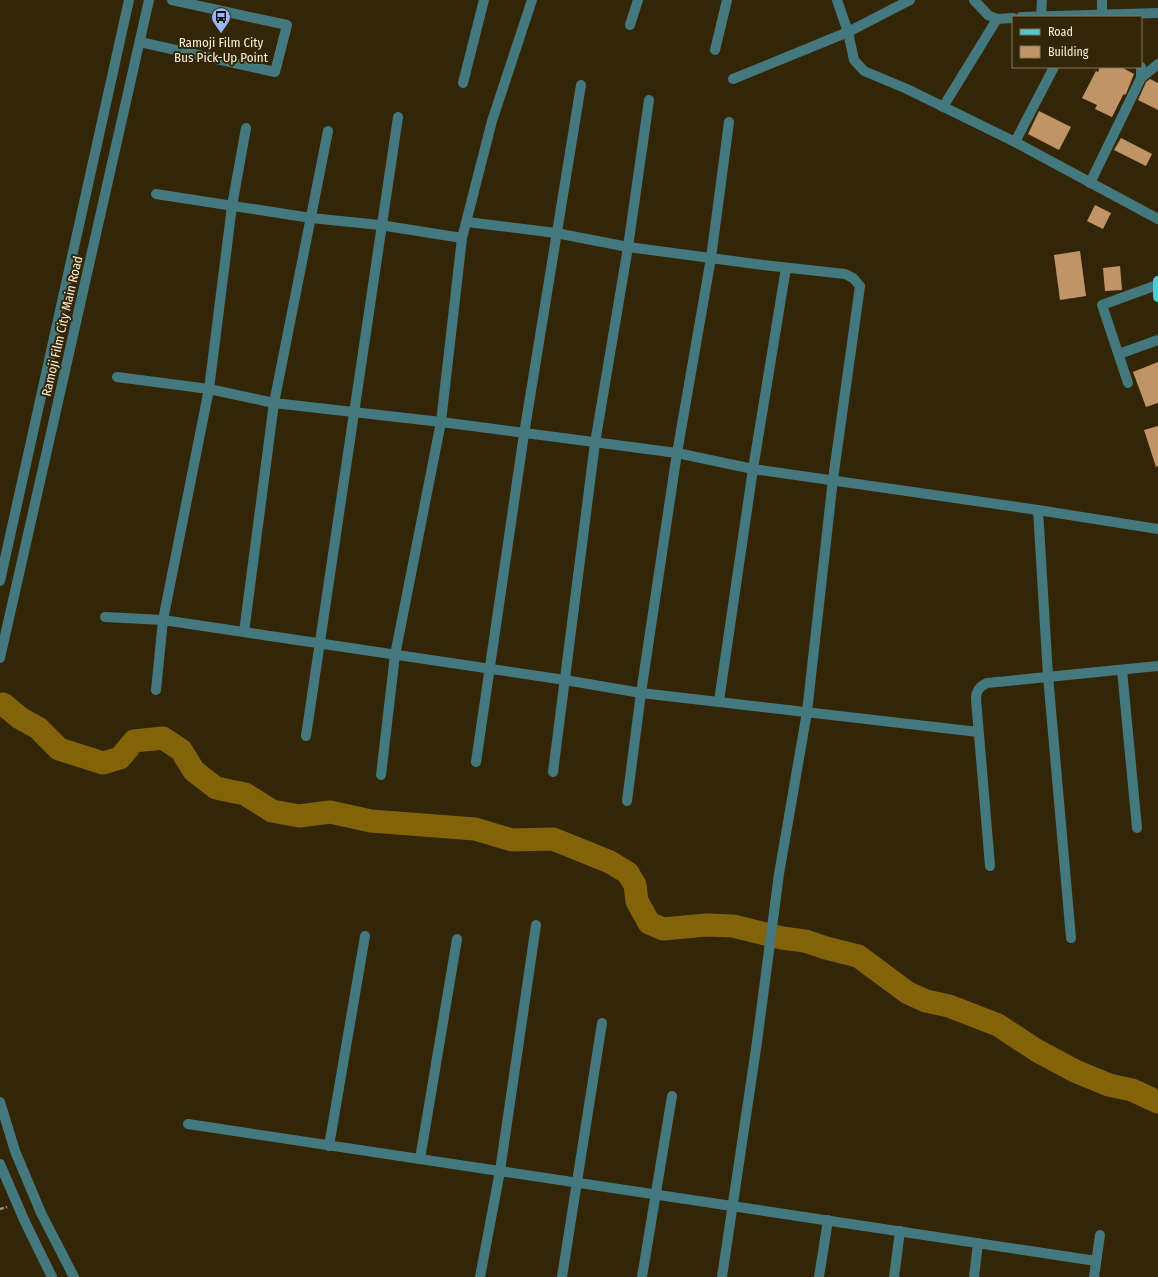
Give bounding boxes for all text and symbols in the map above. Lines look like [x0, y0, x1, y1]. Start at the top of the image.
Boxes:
bus stop icon: Ramoji Film City Bus Pick-Up Point [210, 6, 232, 34]
legend [1012, 16, 1142, 68]
text: Road [1048, 25, 1073, 39]
place label: Ramoji Film City Bus Pick-Up Point [174, 35, 269, 65]
text: Building [1048, 45, 1089, 59]
street label: Ramoji Film City Main Road [39, 254, 85, 398]

